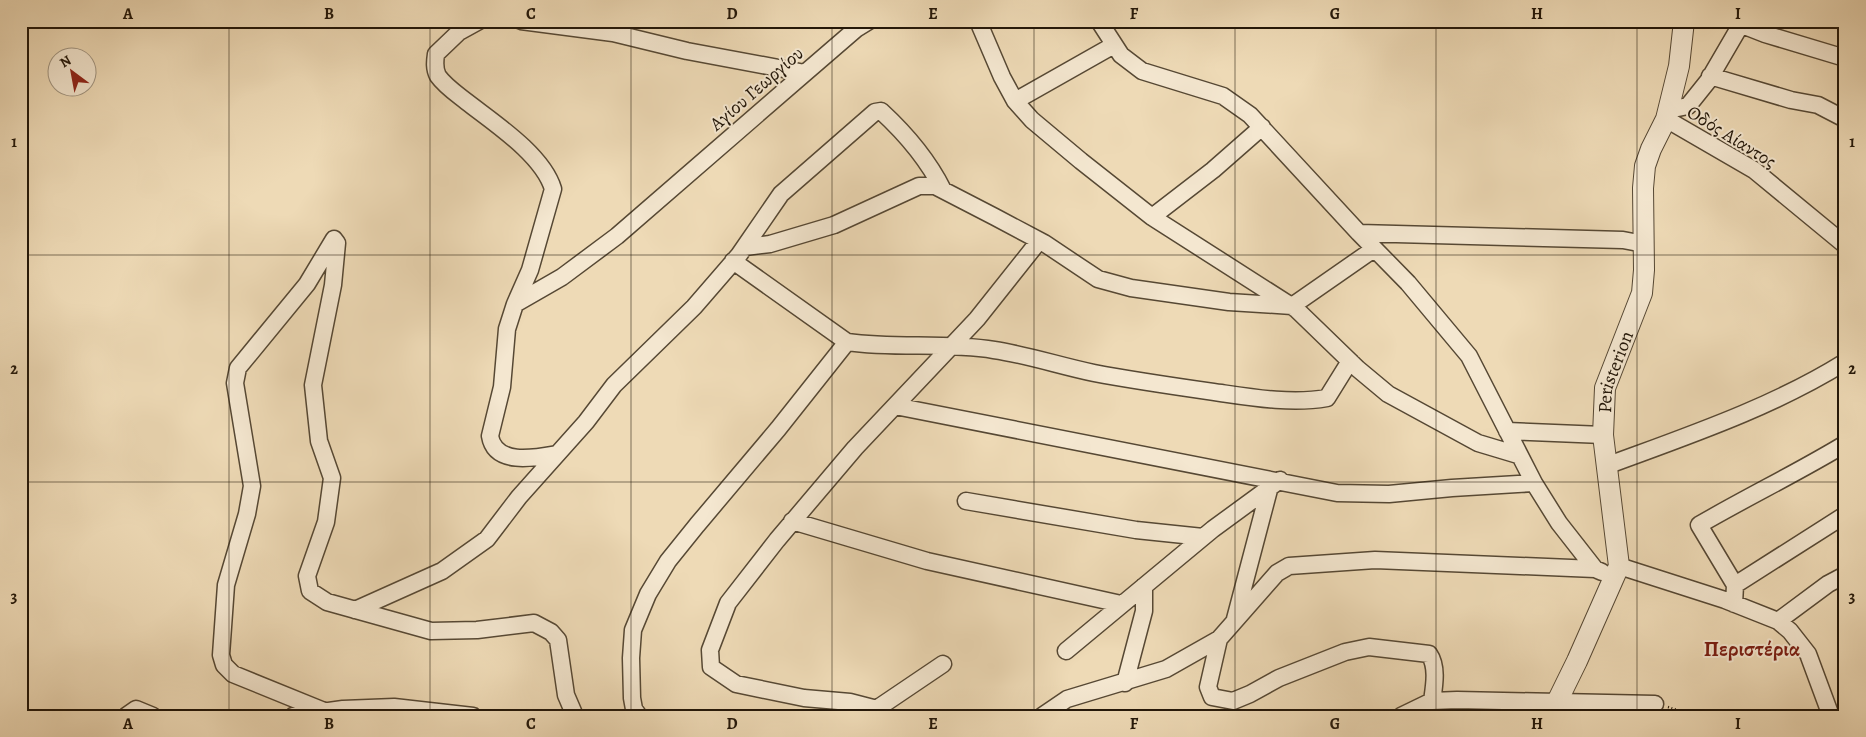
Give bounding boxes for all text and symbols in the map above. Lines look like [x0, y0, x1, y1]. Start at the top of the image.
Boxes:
text: A [122, 3, 134, 25]
text: B [324, 3, 334, 25]
text: C [526, 3, 536, 25]
text: D [726, 3, 738, 25]
text: E [928, 3, 938, 25]
text: F [1130, 3, 1139, 25]
text: G [1330, 3, 1340, 25]
text: H [1531, 3, 1543, 25]
text: I [1735, 3, 1741, 25]
street label: Αγίου Γεωργίου [703, 41, 809, 138]
north arrow [48, 48, 98, 98]
text: N [56, 51, 75, 72]
street label: Οδός Αίαντος [1682, 99, 1781, 175]
text: 1 [11, 131, 17, 153]
text: 1 [1849, 131, 1855, 153]
street label: Peristerion [1592, 327, 1640, 414]
text: 2 [10, 358, 18, 380]
text: 2 [1848, 358, 1856, 380]
text: 3 [11, 586, 18, 608]
text: 3 [1849, 586, 1856, 608]
district label: Περιστέρια [1704, 635, 1800, 663]
text: A [122, 713, 134, 735]
text: B [324, 713, 334, 735]
text: C [526, 713, 536, 735]
text: D [726, 713, 738, 735]
text: E [928, 713, 938, 735]
text: F [1130, 713, 1139, 735]
text: G [1330, 713, 1340, 735]
text: H [1531, 713, 1543, 735]
text: I [1735, 713, 1741, 735]

